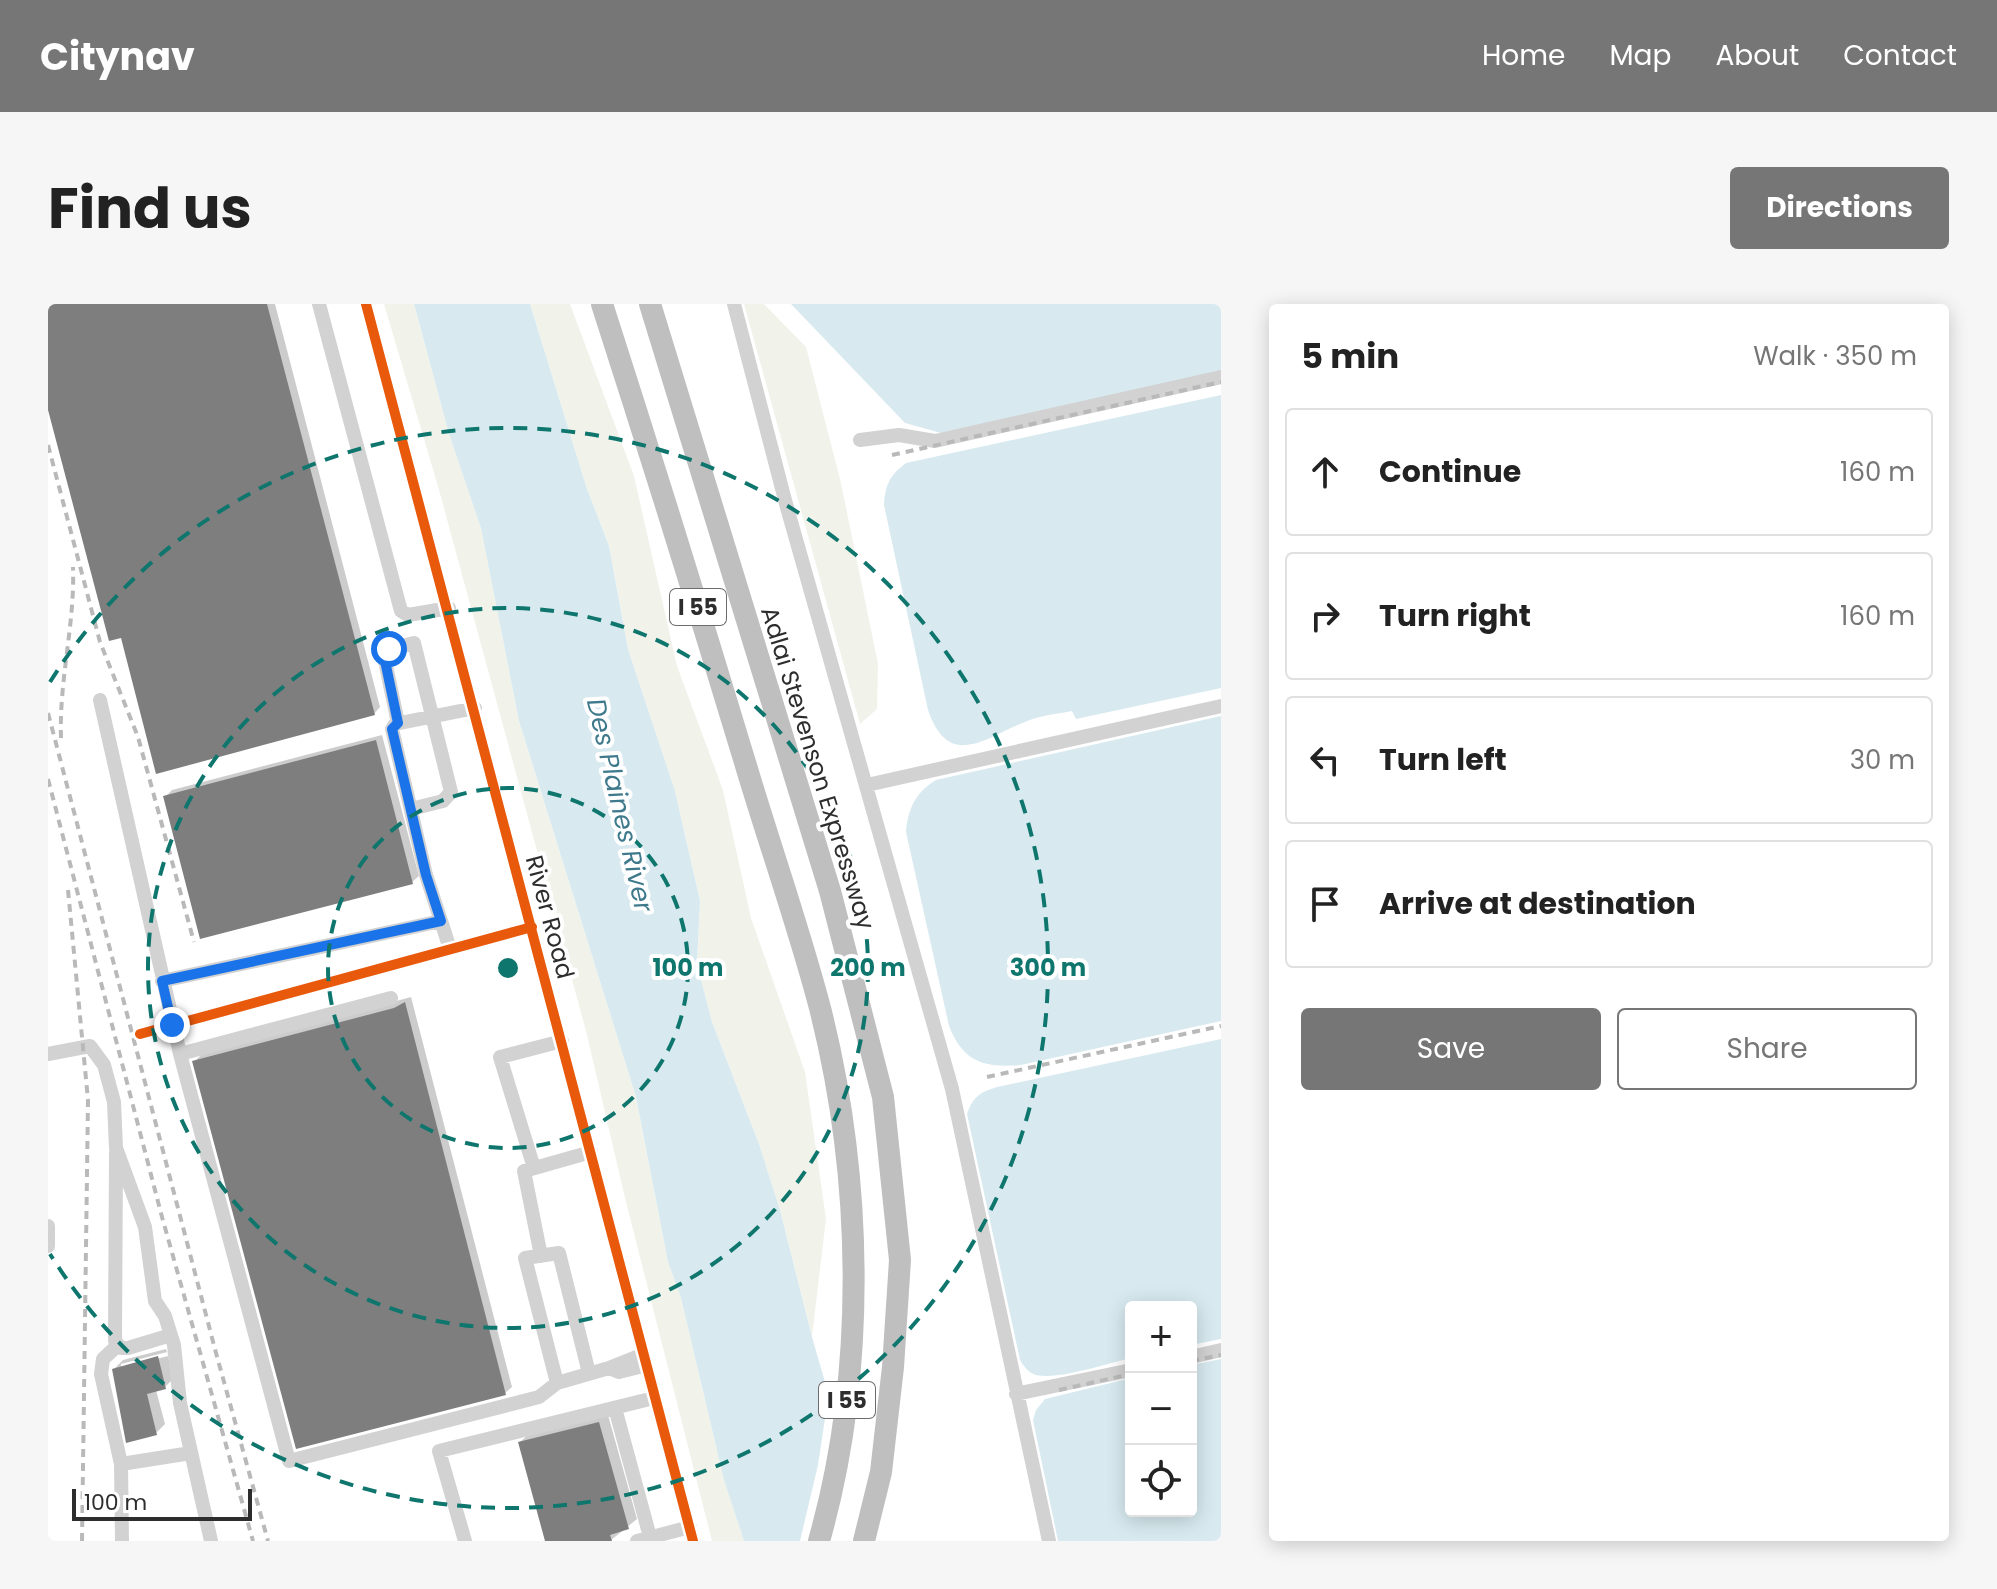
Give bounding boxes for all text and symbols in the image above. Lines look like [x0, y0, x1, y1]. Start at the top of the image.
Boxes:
text: Citynav [40, 30, 195, 83]
text: Home [1482, 36, 1565, 75]
text: Map [1609, 36, 1671, 75]
text: About [1715, 36, 1799, 75]
text: Contact [1843, 36, 1957, 75]
button: Directions [1730, 167, 1949, 249]
text: Find us [48, 169, 252, 248]
text: 5 min [1301, 332, 1399, 380]
text: Walk · 350 m [1753, 338, 1917, 374]
icon: ahead [1303, 450, 1347, 494]
text: Continue [1379, 450, 1521, 493]
text: 160 m [1840, 454, 1915, 490]
road number: I 55 [670, 589, 726, 625]
icon: right [1303, 594, 1347, 638]
text: Turn right [1379, 594, 1531, 637]
text: 160 m [1840, 598, 1915, 634]
street label: Adlai Stevenson Expressway [753, 602, 883, 934]
route start [371, 631, 407, 667]
water label: Des Plaines River [578, 695, 662, 916]
icon: left [1303, 738, 1347, 782]
text: Turn left [1379, 738, 1507, 781]
text: 30 m [1850, 742, 1915, 778]
street label: River Road [518, 852, 582, 982]
icon: arrive [1303, 882, 1347, 926]
text: Arrive at destination [1379, 882, 1696, 925]
text: 100 m [653, 951, 723, 984]
text: 200 m [830, 951, 906, 984]
text: 300 m [1010, 951, 1086, 984]
centre of rings [494, 954, 522, 982]
route end [154, 1007, 190, 1043]
button: Save [1301, 1008, 1601, 1090]
button: Share [1617, 1008, 1917, 1090]
map controls [1125, 1301, 1197, 1517]
button: + [1125, 1301, 1197, 1373]
button: − [1125, 1373, 1197, 1445]
road number: I 55 [819, 1382, 875, 1418]
button: locate [1125, 1445, 1197, 1517]
scale bar [72, 1485, 252, 1521]
text: 100 m [84, 1487, 147, 1518]

